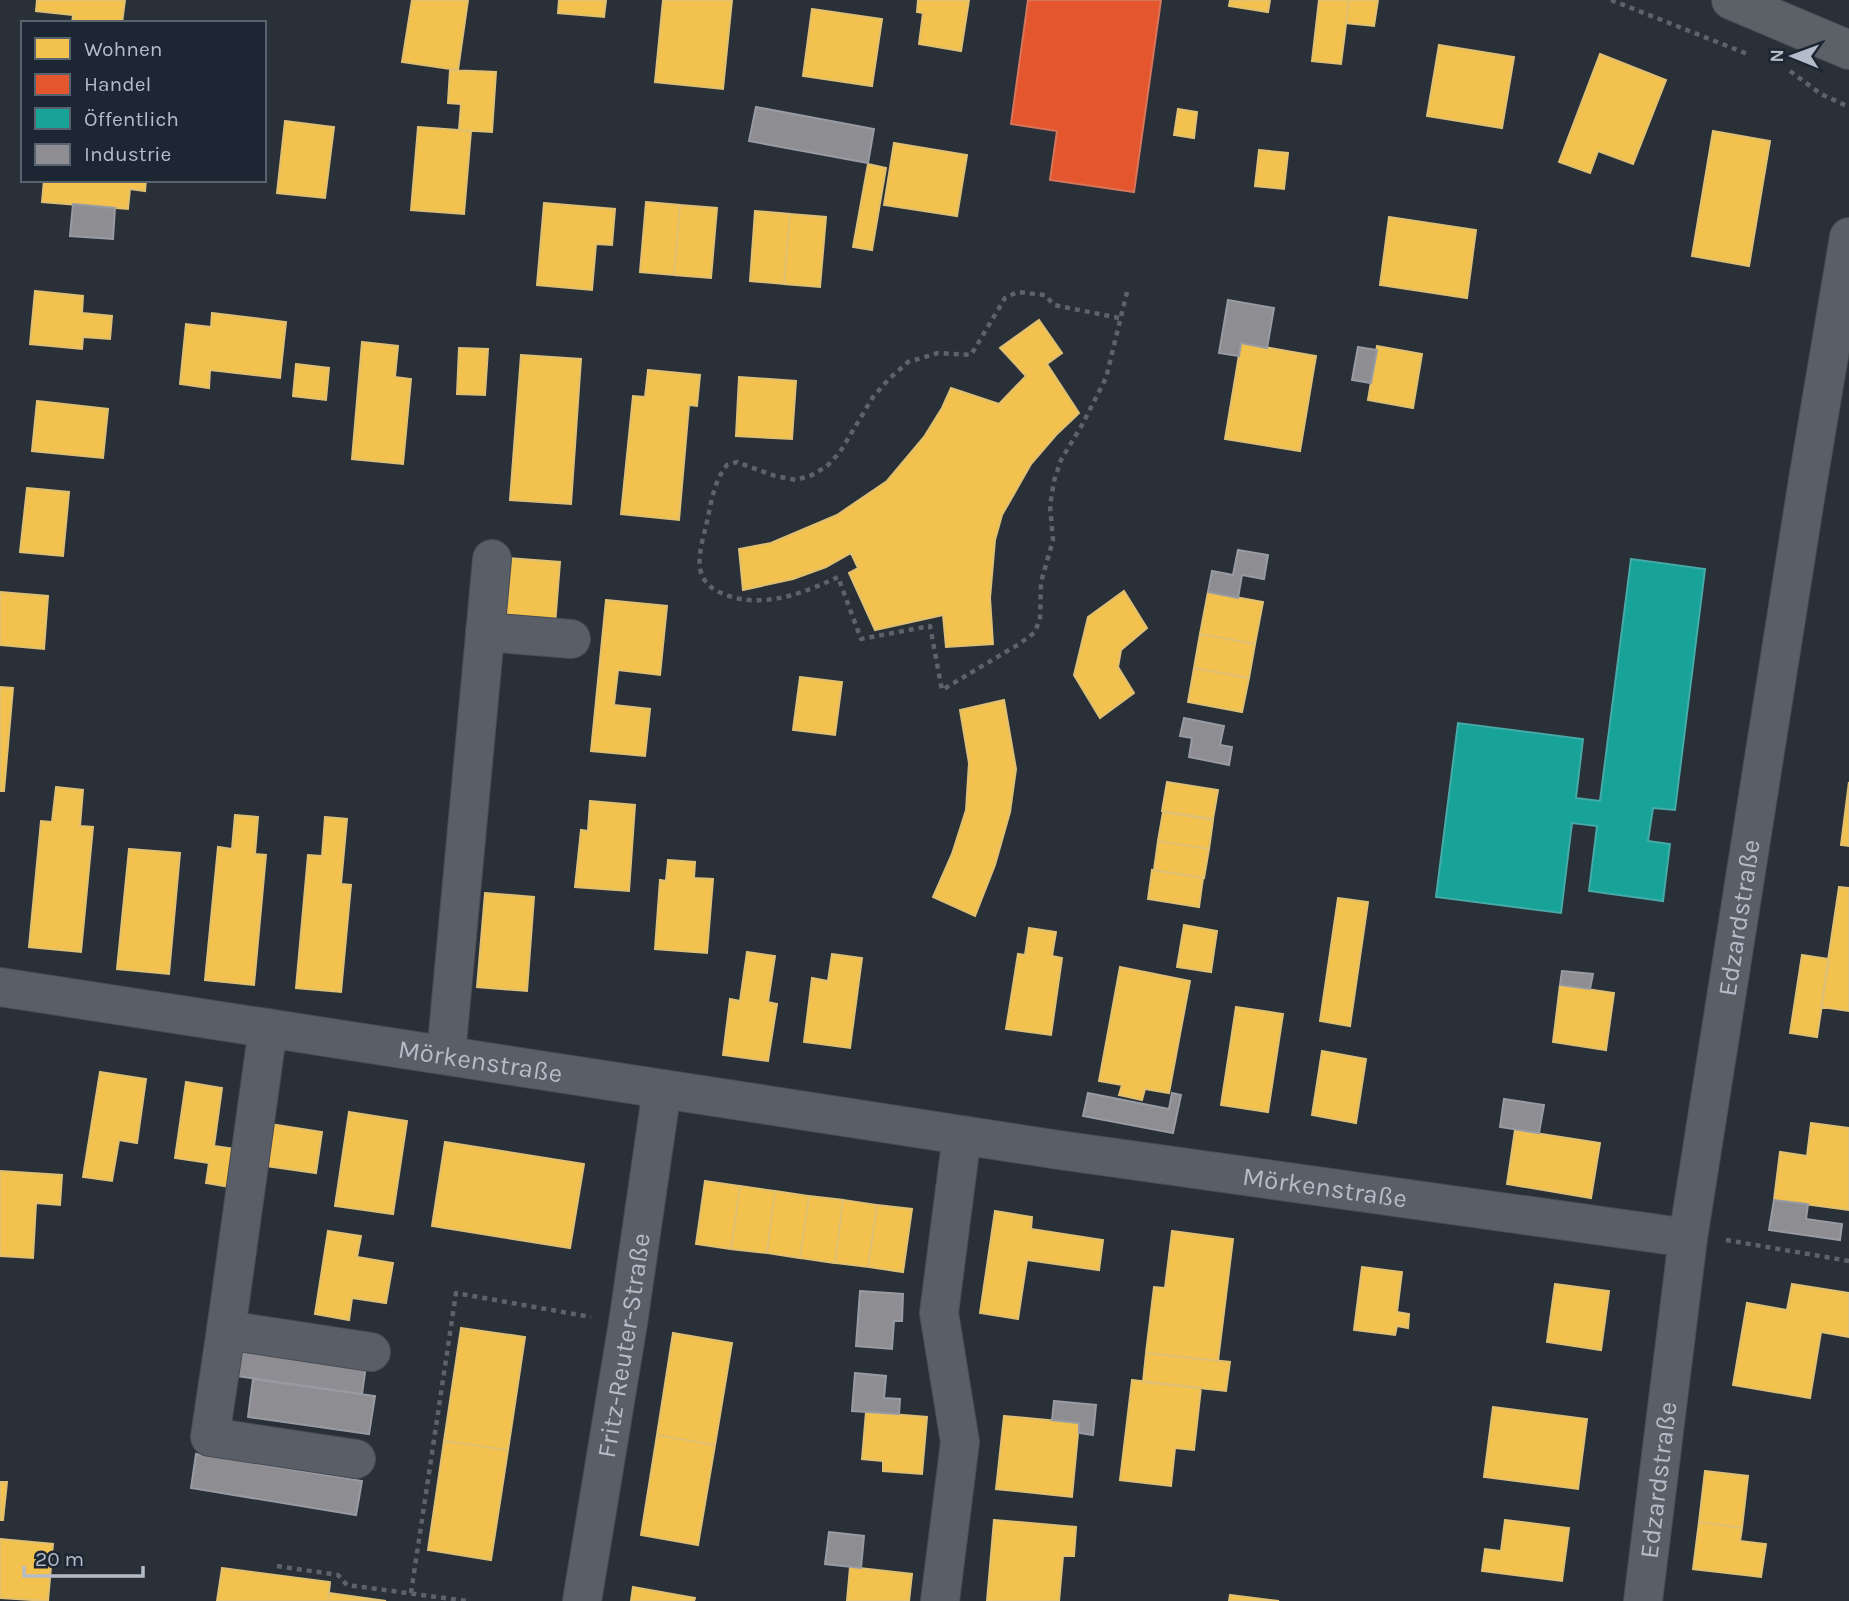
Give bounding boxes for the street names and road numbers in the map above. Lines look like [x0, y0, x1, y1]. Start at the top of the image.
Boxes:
street label: Edzardstraße [1712, 837, 1767, 998]
street label: Mörkenstraße [396, 1033, 565, 1089]
street label: Mörkenstraße [1241, 1161, 1409, 1215]
street label: Fritz-Reuter-Straße [591, 1231, 657, 1460]
street label: Edzardstraße [1633, 1400, 1684, 1560]

